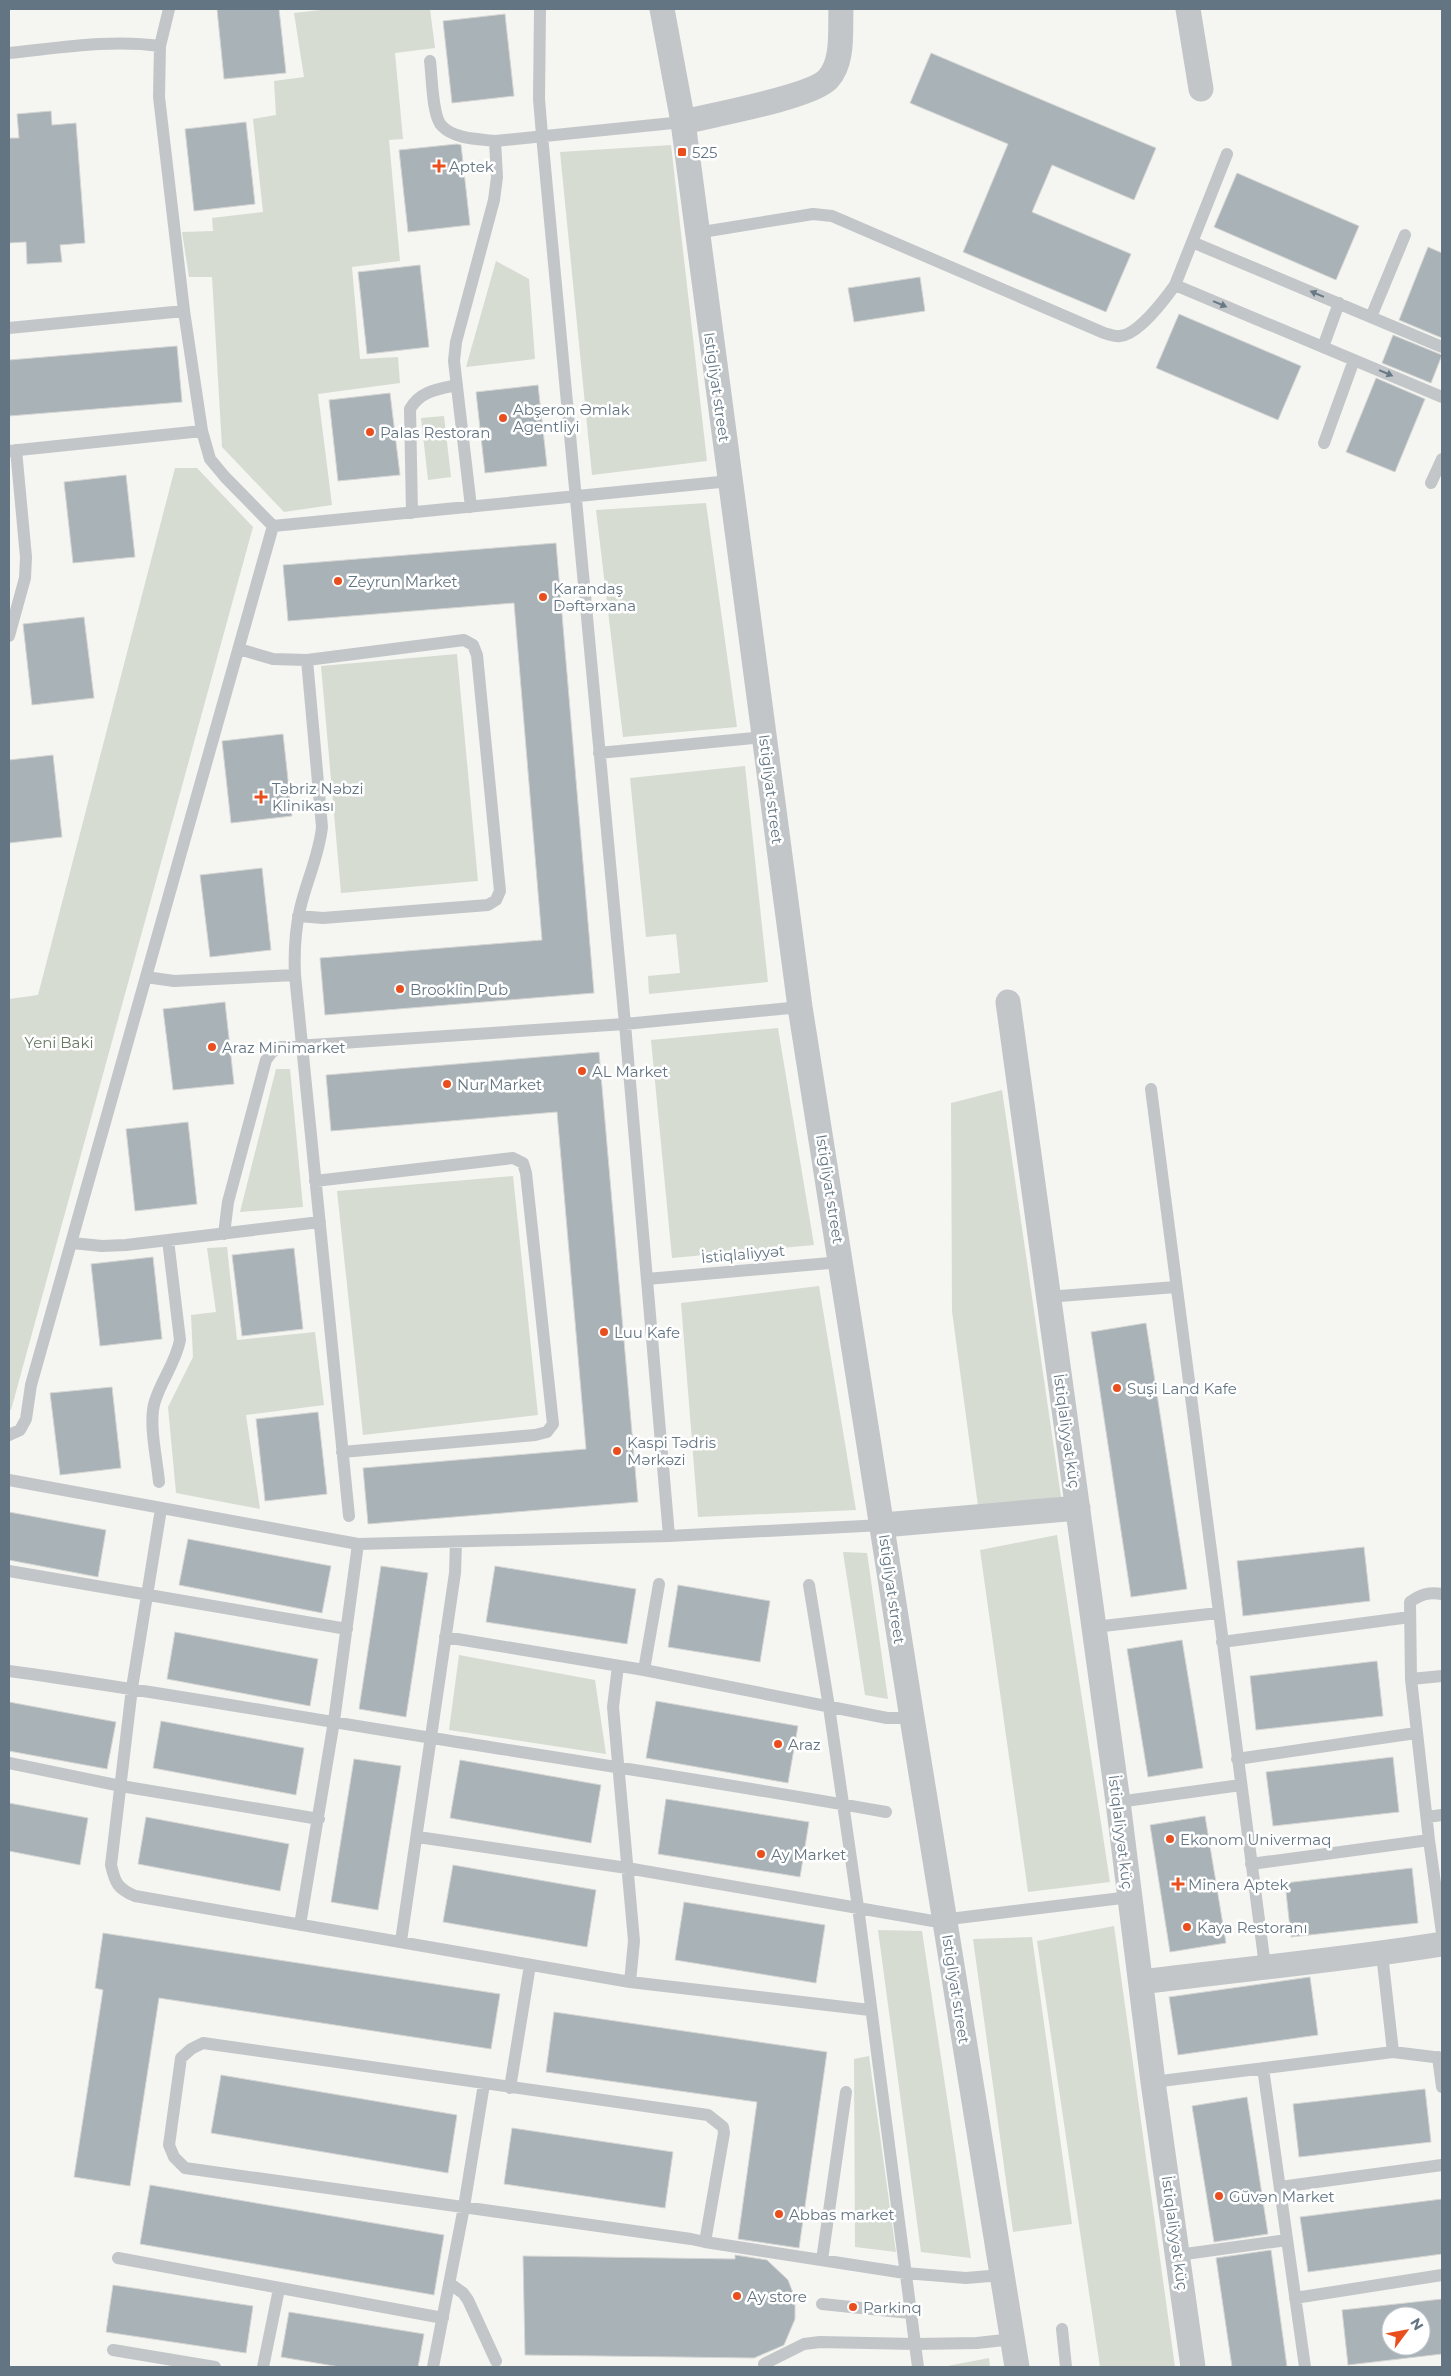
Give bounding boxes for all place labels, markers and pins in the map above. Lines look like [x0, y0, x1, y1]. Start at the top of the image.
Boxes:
place label: 525 [692, 143, 717, 162]
marker: 525 [676, 146, 688, 158]
place label: Aptek [449, 157, 494, 176]
marker: Aptek [433, 160, 445, 172]
place label: Abşeron Əmlak Agentliyi [513, 400, 630, 436]
marker: Abşeron Əmlak Agentliyi [497, 412, 509, 424]
place label: Palas Restoran [380, 423, 490, 442]
marker: Palas Restoran [364, 426, 376, 438]
place label: Zeyrun Market [348, 572, 458, 591]
marker: Zeyrun Market [332, 575, 344, 587]
place label: Karandaş Dəftərxana [553, 579, 636, 615]
marker: Karandaş Dəftərxana [537, 591, 549, 603]
place label: Təbriz Nəbzi Klinikası [272, 779, 364, 815]
marker: Təbriz Nəbzi Klinikası [254, 790, 268, 804]
place label: Brooklin Pub [410, 980, 508, 999]
marker: Brooklin Pub [394, 983, 406, 995]
place label: Araz Minimarket [222, 1038, 346, 1057]
marker: Araz Minimarket [206, 1041, 218, 1053]
place label: AL Market [592, 1062, 668, 1081]
marker: AL Market [576, 1065, 588, 1077]
place label: Nur Market [457, 1075, 542, 1094]
marker: Nur Market [441, 1078, 453, 1090]
place label: Luu Kafe [614, 1323, 680, 1342]
marker: Luu Kafe [598, 1326, 610, 1338]
place label: Suşi Land Kafe [1127, 1379, 1237, 1398]
marker: Suşi Land Kafe [1111, 1382, 1123, 1394]
place label: Kaspi Tədris Mərkəzi [627, 1433, 716, 1469]
marker: Kaspi Tədris Mərkəzi [611, 1445, 623, 1457]
place label: Araz [788, 1735, 821, 1754]
marker: Araz [772, 1738, 784, 1750]
place label: Ekonom Univermaq [1180, 1830, 1331, 1849]
marker: Ekonom Univermaq [1164, 1833, 1176, 1845]
place label: Ay Market [771, 1845, 846, 1864]
marker: Ay Market [755, 1848, 767, 1860]
place label: Minera Aptek [1188, 1875, 1289, 1894]
marker: Minera Aptek [1172, 1878, 1184, 1890]
place label: Kaya Restoranı [1197, 1918, 1308, 1937]
marker: Kaya Restoranı [1181, 1921, 1193, 1933]
place label: Güvən Market [1229, 2187, 1335, 2206]
marker: Güvən Market [1213, 2190, 1225, 2202]
place label: Abbas market [789, 2205, 895, 2224]
marker: Abbas market [773, 2208, 785, 2220]
place label: Ay store [747, 2287, 807, 2306]
marker: Ay store [731, 2290, 743, 2302]
place label: Parkinq [863, 2298, 922, 2317]
marker: Parkinq [847, 2301, 859, 2313]

